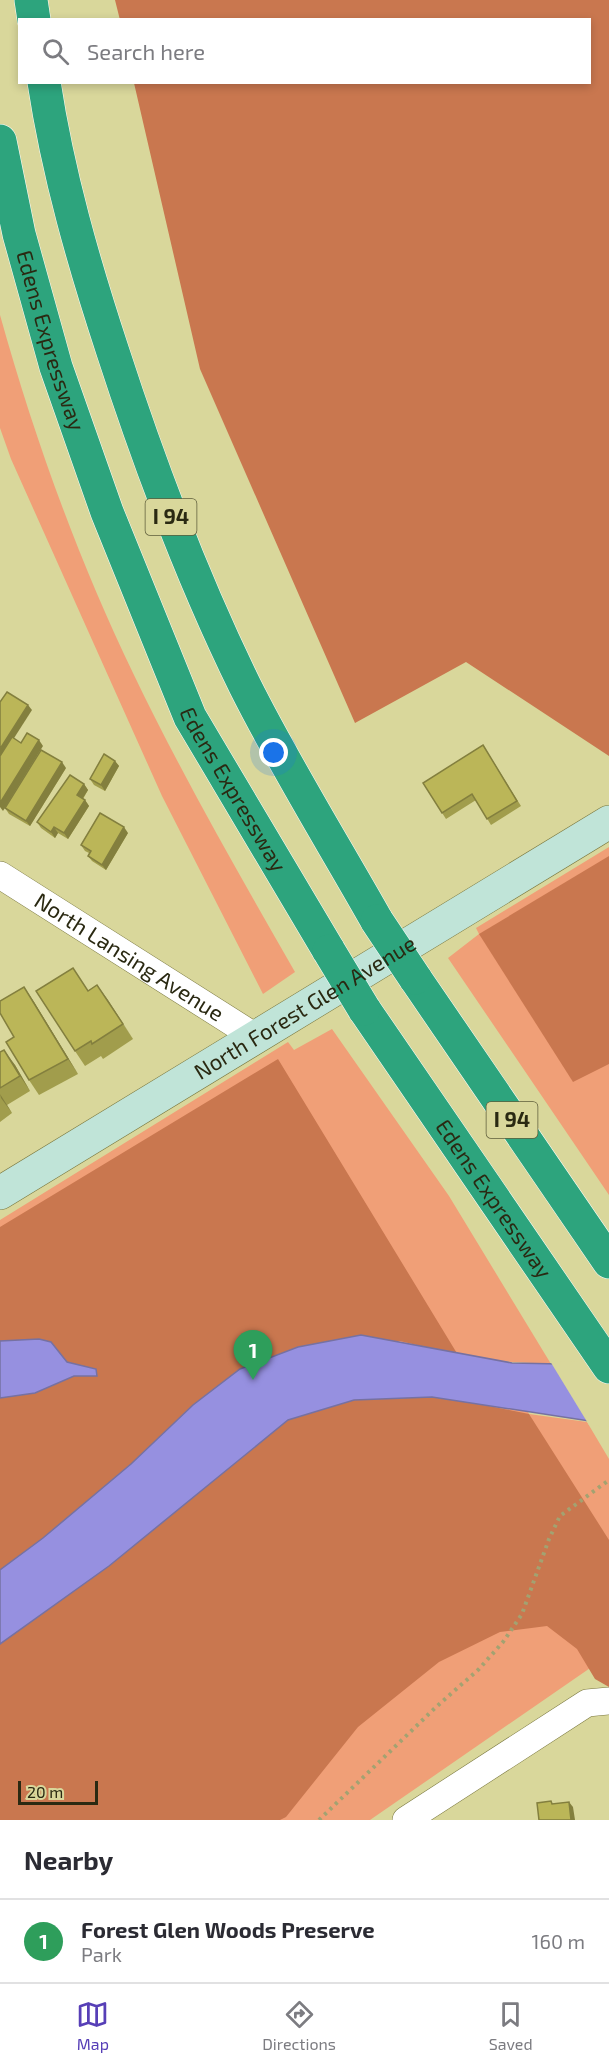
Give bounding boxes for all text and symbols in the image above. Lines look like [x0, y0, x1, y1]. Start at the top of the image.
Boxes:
search box [18, 18, 591, 84]
icon: search [39, 35, 72, 68]
text: Search here [87, 38, 205, 64]
street label: Edens Expressway [12, 247, 91, 434]
road number: I 94 [146, 499, 196, 535]
street label: Edens Expressway [175, 703, 293, 876]
your location [259, 738, 288, 767]
street label: North Lansing Avenue [30, 886, 229, 1026]
street label: North Forest Glen Avenue [189, 929, 420, 1084]
road number: I 94 [486, 1102, 538, 1138]
street label: Edens Expressway [431, 1114, 558, 1283]
pin: 1 [234, 1330, 272, 1380]
scale bar [18, 1778, 98, 1806]
text: 20 m [27, 1782, 63, 1801]
text: Nearby [24, 1844, 113, 1875]
text: Forest Glen Woods Preserve [81, 1916, 375, 1942]
text: 1 [39, 1929, 48, 1953]
text: 160 m [532, 1929, 585, 1953]
text: Park [81, 1942, 122, 1966]
tab: Map [76, 1998, 109, 2053]
tab: Directions [262, 1998, 336, 2053]
tab: Saved [489, 1998, 533, 2053]

